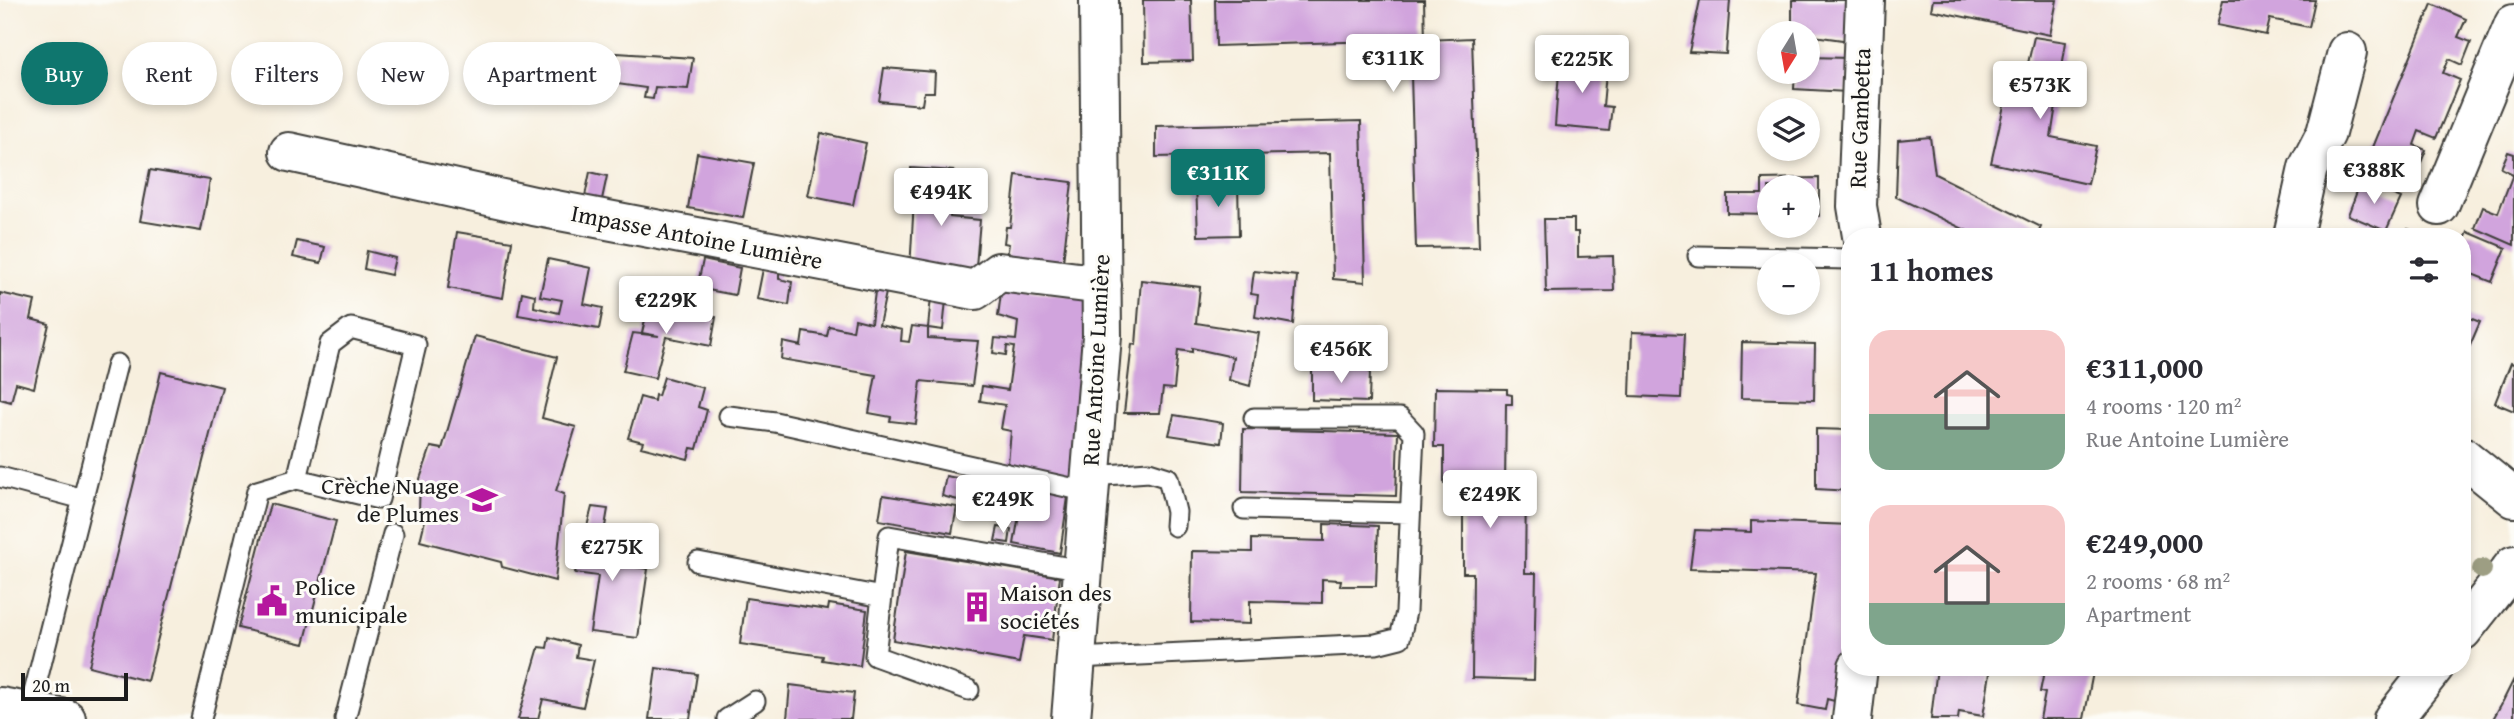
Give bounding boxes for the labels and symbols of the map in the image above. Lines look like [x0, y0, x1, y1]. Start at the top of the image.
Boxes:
north arrow [1757, 21, 1820, 84]
pin: €311K [1344, 34, 1442, 94]
pin: €225K [1533, 36, 1631, 95]
street label: Rue Gambetta [1840, 47, 1879, 189]
pin: €573K [1991, 61, 2089, 121]
pin: €388K [2325, 146, 2423, 206]
pin: €311K [1169, 150, 1267, 209]
pin: €494K [892, 168, 990, 228]
street label: Impasse Antoine Lumière [568, 195, 826, 278]
street label: Rue Antoine Lumière [1072, 253, 1119, 467]
pin: €229K [617, 276, 715, 336]
pin: €456K [1292, 326, 1390, 385]
place label: Crèche Nuage de Plumes [321, 468, 459, 531]
pin: €249K [1441, 470, 1539, 530]
pin: €249K [954, 476, 1052, 535]
school or university icon: Crèche Nuage de Plumes [465, 483, 499, 517]
pin: €275K [563, 524, 661, 583]
place label: Police municipale [295, 569, 407, 632]
place label: Maison des sociétés [1000, 575, 1112, 638]
public building icon: Police municipale [255, 584, 289, 618]
building icon: Maison des sociétés [960, 590, 994, 624]
scale bar [21, 670, 128, 702]

